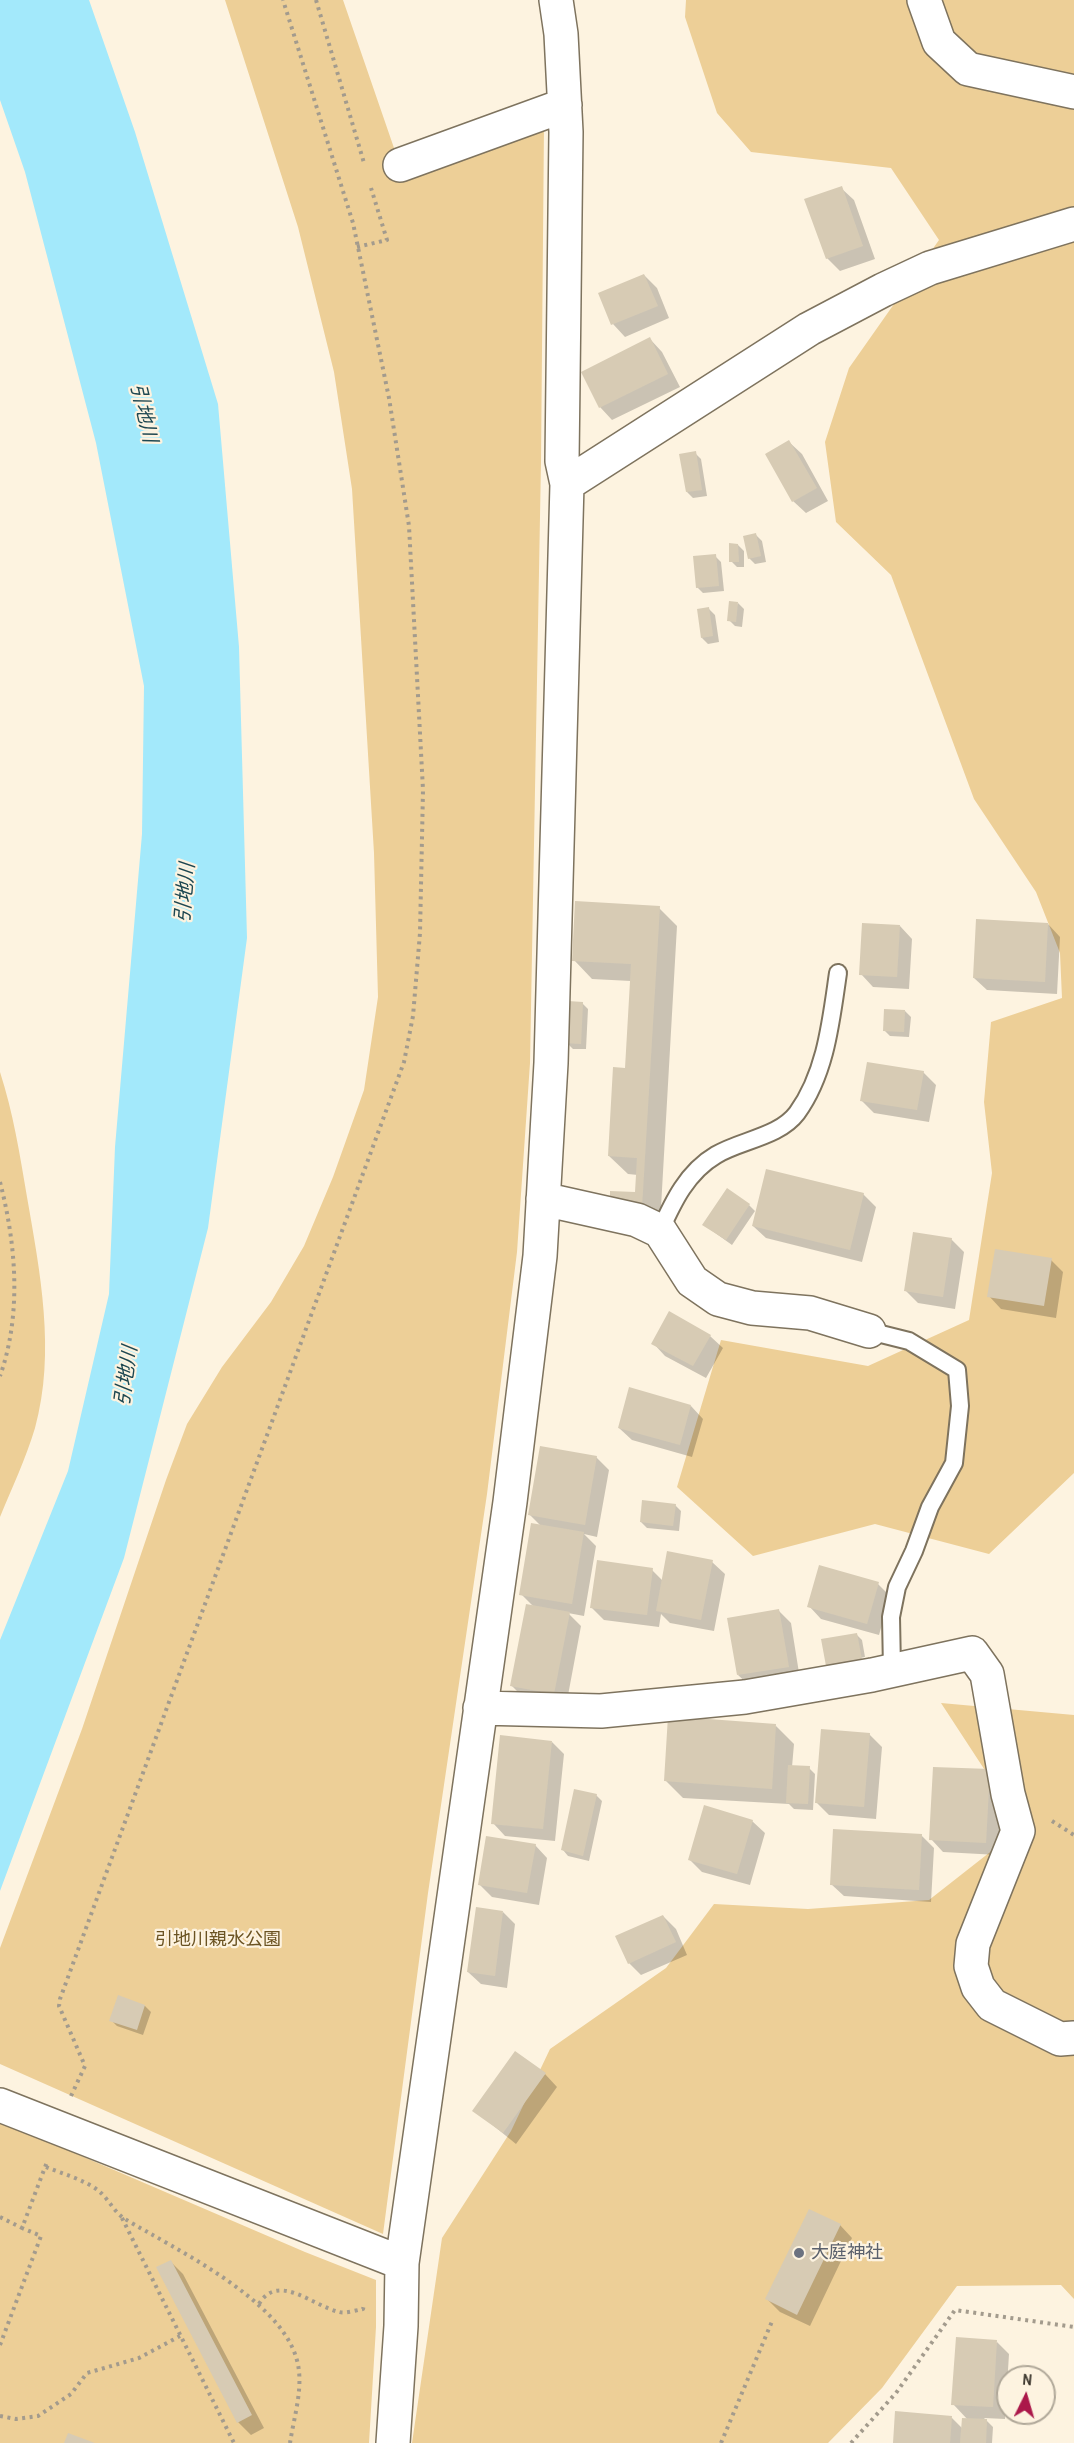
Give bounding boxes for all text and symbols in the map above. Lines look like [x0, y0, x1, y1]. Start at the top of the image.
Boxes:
water label: 引地川 [125, 381, 161, 445]
water label: 引地川 [171, 862, 201, 924]
water label: 引地川 [111, 1345, 143, 1407]
park label: 引地川親水公園 [155, 1929, 281, 1951]
place label: 大庭神社 [811, 2242, 883, 2264]
marker: 大庭神社 [792, 2246, 806, 2260]
north arrow [996, 2365, 1056, 2425]
text: N [1022, 2368, 1033, 2390]

